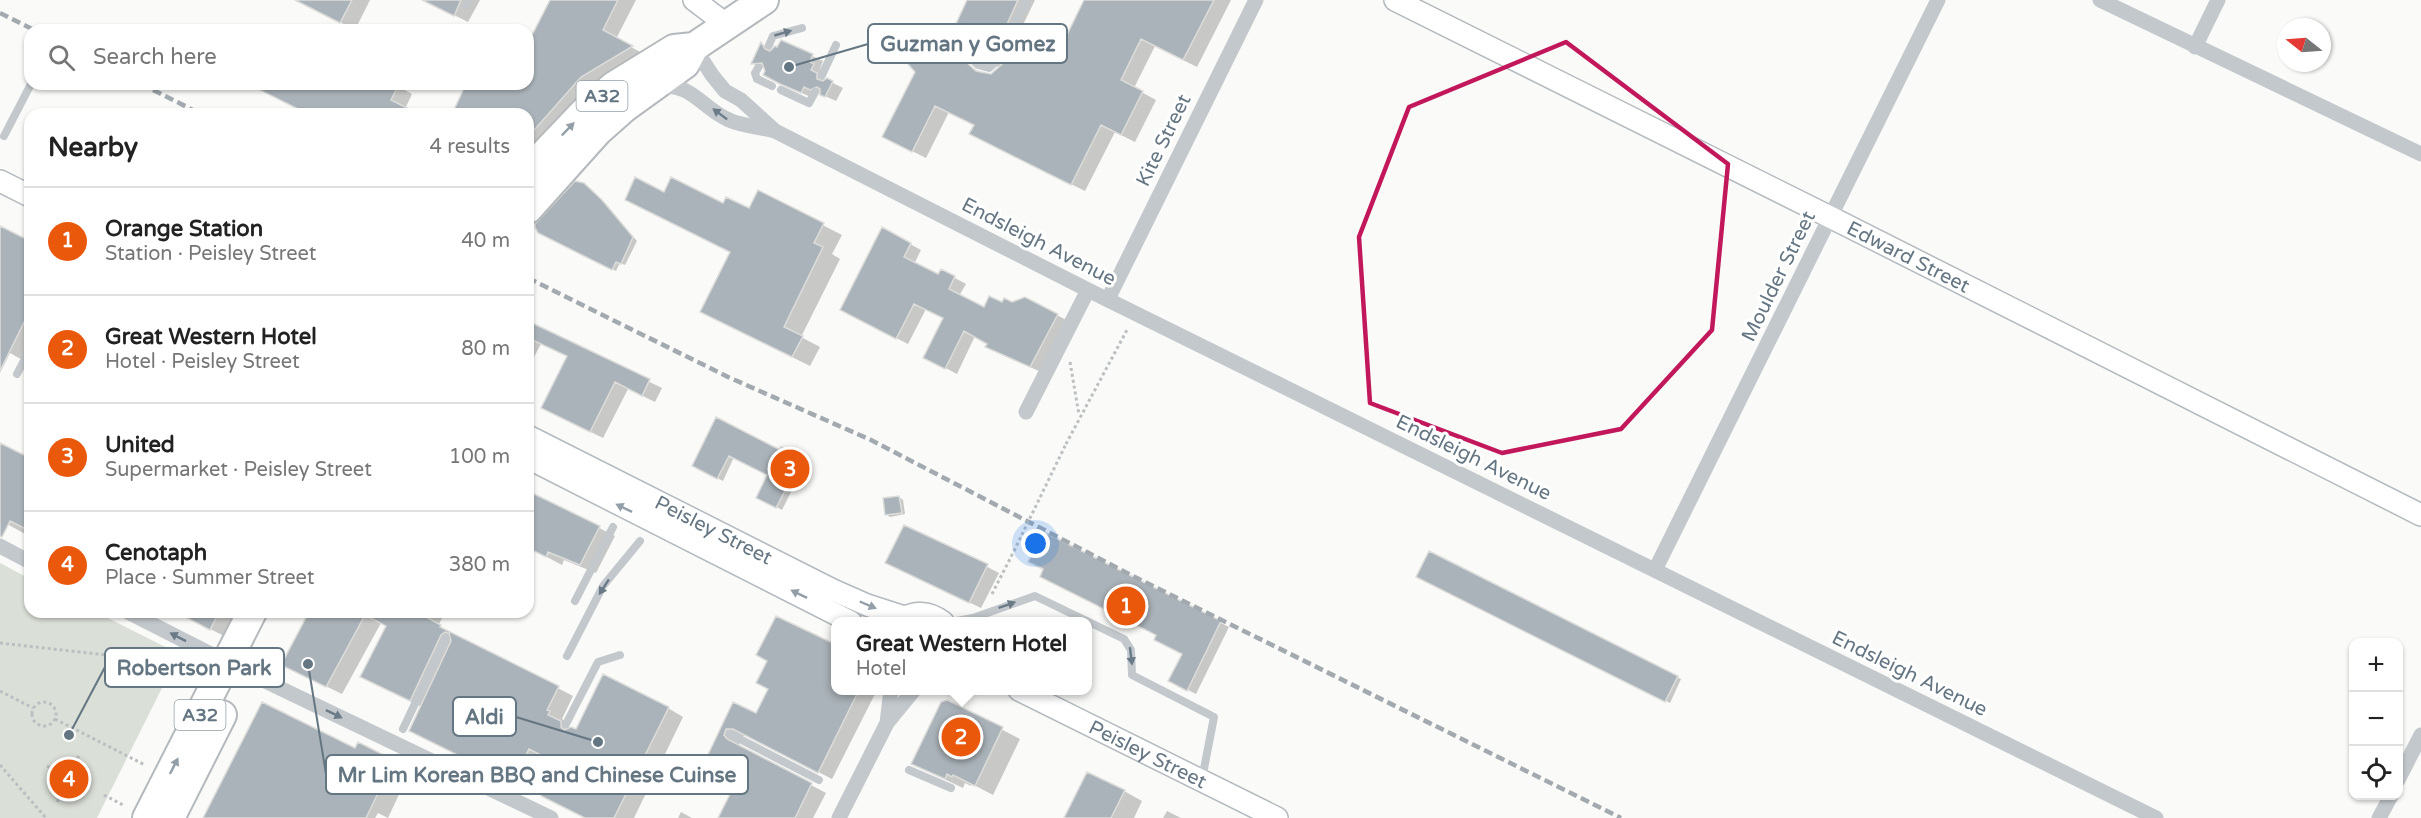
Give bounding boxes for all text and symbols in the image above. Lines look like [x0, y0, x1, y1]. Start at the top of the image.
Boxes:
north arrow [2277, 18, 2331, 72]
search box [24, 24, 534, 90]
callout: Guzman y Gomez [868, 24, 1067, 63]
one-way arrow [773, 28, 792, 38]
text: Guzman y Gomez [880, 32, 1056, 57]
icon: search [45, 41, 78, 74]
text: Search here [93, 44, 217, 70]
road number: A32 [576, 81, 628, 111]
street label: Kite Street [1131, 90, 1197, 190]
one-way arrow [712, 108, 727, 120]
one-way arrow [561, 121, 575, 136]
text: Nearby [48, 132, 138, 163]
text: 4 results [430, 135, 510, 159]
street label: Endsleigh Avenue [957, 193, 1120, 291]
street label: Moulder Street [1737, 207, 1821, 346]
text: Orange Station [105, 216, 263, 242]
street label: Edward Street [1843, 216, 1974, 299]
text: 1 [61, 229, 74, 253]
text: 40 m [461, 229, 510, 253]
text: Station · Peisley Street [105, 242, 316, 266]
text: Great Western Hotel [105, 324, 317, 350]
text: 2 [61, 337, 74, 361]
text: 80 m [461, 337, 510, 361]
text: Hotel · Peisley Street [105, 350, 300, 374]
street label: Endsleigh Avenue [1392, 410, 1555, 506]
text: United [105, 432, 175, 458]
text: 3 [61, 445, 74, 469]
text: 100 m [449, 445, 510, 469]
pin: 3 [770, 446, 810, 492]
text: Supermarket · Peisley Street [105, 458, 372, 482]
street label: Peisley Street [650, 491, 776, 570]
one-way arrow [615, 503, 632, 513]
your location [1021, 529, 1050, 558]
text: Cenotaph [105, 540, 207, 566]
text: 4 [61, 553, 74, 577]
text: 380 m [449, 553, 510, 577]
text: Place · Summer Street [105, 566, 314, 590]
one-way arrow [598, 578, 610, 594]
pin: 1 [1106, 584, 1146, 628]
one-way arrow [790, 589, 807, 599]
one-way arrow [998, 600, 1016, 610]
one-way arrow [859, 601, 877, 610]
popup [831, 617, 1092, 695]
street label: Endsleigh Avenue [1828, 626, 1991, 722]
text: Great Western Hotel [856, 631, 1067, 657]
one-way arrow [169, 633, 186, 642]
map controls [2349, 638, 2403, 800]
button: + [2349, 638, 2403, 692]
one-way arrow [1126, 647, 1136, 666]
callout: Robertson Park [105, 648, 284, 687]
text: Robertson Park [117, 656, 272, 681]
text: Hotel [856, 657, 906, 681]
button: − [2349, 692, 2403, 746]
callout: Aldi [453, 697, 516, 736]
road number: A32 [174, 700, 226, 730]
text: Aldi [464, 705, 504, 730]
one-way arrow [326, 710, 343, 719]
pin: 2 [942, 714, 980, 760]
street label: Peisley Street [1085, 716, 1211, 794]
button: locate [2349, 746, 2403, 800]
callout: Mr Lim Korean BBQ and Chinese Cuinse [326, 755, 748, 794]
pin: 4 [50, 756, 88, 802]
one-way arrow [168, 757, 178, 775]
text: Mr Lim Korean BBQ and Chinese Cuinse [338, 763, 737, 788]

